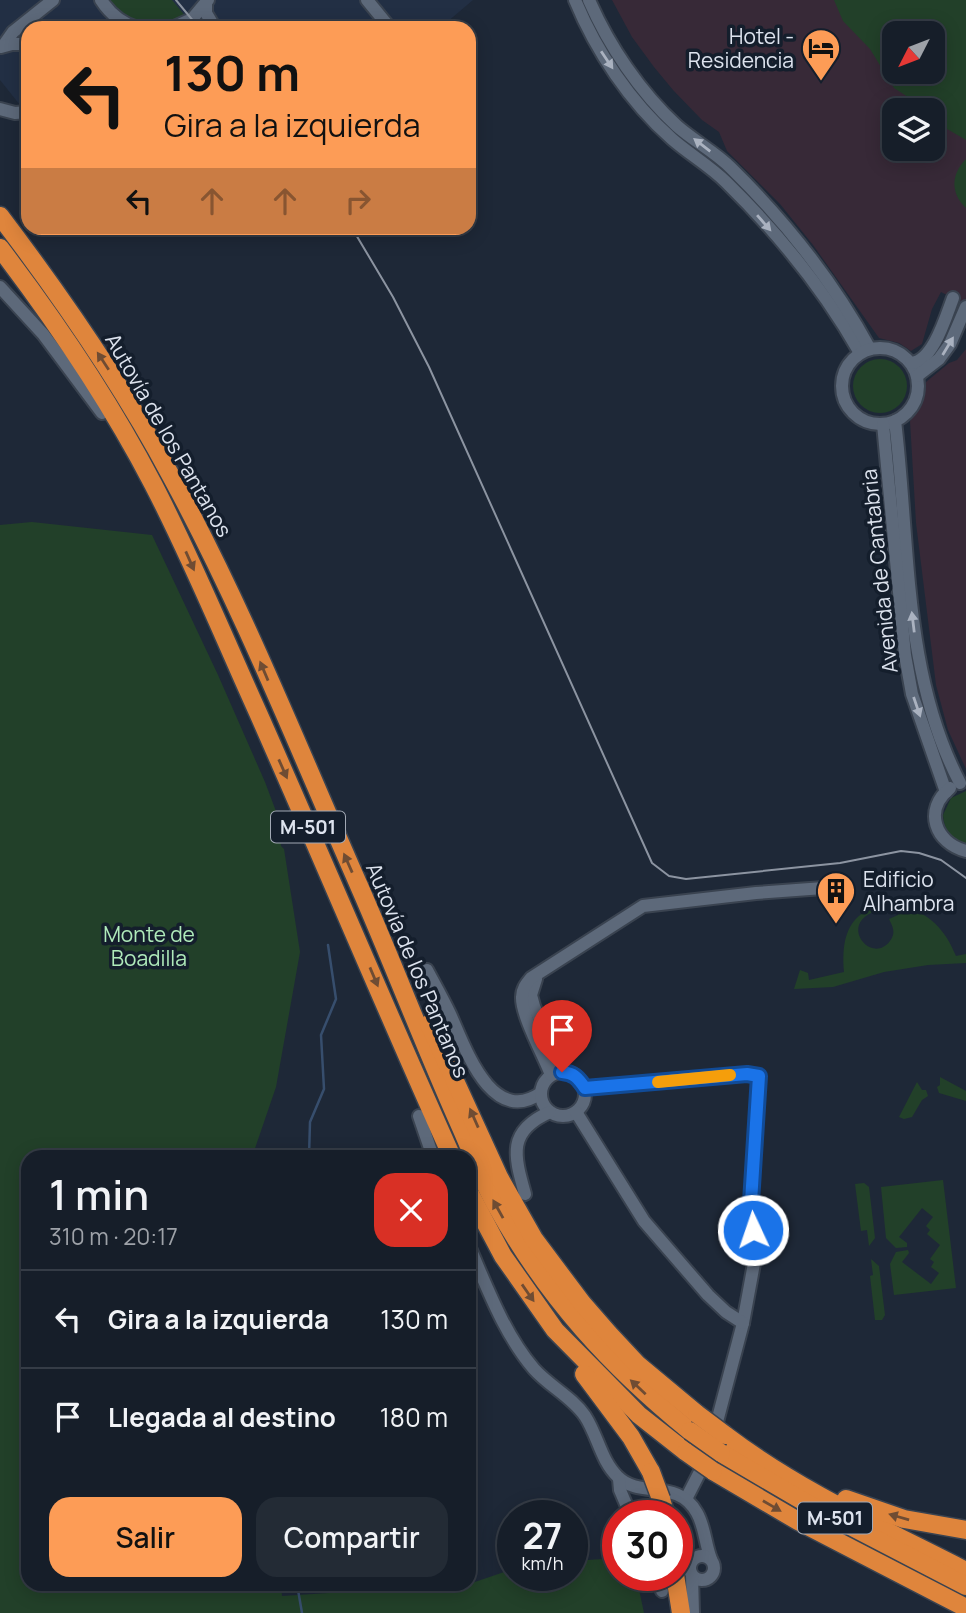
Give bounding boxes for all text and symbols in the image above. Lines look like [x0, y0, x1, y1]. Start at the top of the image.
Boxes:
north arrow [882, 21, 945, 84]
map controls [882, 21, 945, 161]
place label: Hotel - Residencia [688, 22, 794, 74]
hotel icon: Hotel - Residencia [800, 27, 842, 82]
text: 130 m [164, 39, 300, 106]
icon: left [49, 49, 140, 140]
one-way arrow [600, 51, 614, 69]
button: layers [882, 98, 945, 161]
text: Gira a la izquierda [164, 103, 420, 147]
one-way arrow [693, 139, 711, 153]
icon: left [120, 182, 158, 220]
icon: ahead [193, 182, 231, 220]
icon: ahead [266, 182, 304, 220]
icon: right [339, 182, 377, 220]
one-way arrow [756, 214, 771, 231]
street label: Autovía de los Pantanos [99, 328, 239, 542]
one-way arrow [942, 337, 954, 356]
one-way arrow [97, 351, 110, 371]
street label: Avenida de Cantabria [854, 468, 904, 674]
one-way arrow [184, 551, 196, 571]
one-way arrow [908, 610, 919, 632]
one-way arrow [258, 661, 270, 681]
one-way arrow [912, 697, 923, 718]
one-way arrow [277, 759, 289, 779]
road number: M-501 [271, 812, 345, 842]
one-way arrow [342, 852, 353, 873]
street label: Autovía de los Pantanos [360, 858, 476, 1082]
place label: Edificio Alhambra [863, 865, 954, 917]
building icon: Edificio Alhambra [815, 870, 857, 925]
park label: Monte de Boadilla [103, 920, 195, 972]
one-way arrow [369, 967, 380, 988]
pin [532, 1000, 592, 1072]
icon: arrive [543, 1011, 581, 1049]
one-way arrow [468, 1108, 479, 1129]
text: 1 min [49, 1165, 149, 1223]
button: close [374, 1173, 448, 1247]
position arrow [716, 1193, 790, 1267]
one-way arrow [492, 1199, 504, 1218]
text: 310 m · 20:17 [49, 1220, 178, 1252]
one-way arrow [521, 1284, 535, 1302]
icon: left [49, 1300, 87, 1338]
text: Gira a la izquierda [108, 1301, 329, 1337]
text: 130 m [380, 1301, 448, 1337]
one-way arrow [629, 1379, 647, 1395]
icon: arrive [49, 1398, 87, 1436]
text: Llegada al destino [108, 1399, 336, 1435]
text: 180 m [380, 1399, 448, 1435]
button: Salir [49, 1497, 242, 1577]
button: Compartir [256, 1497, 448, 1577]
one-way arrow [762, 1499, 781, 1512]
speed limit sign: 30 [602, 1500, 693, 1591]
road number: M-501 [798, 1502, 872, 1534]
one-way arrow [889, 1511, 910, 1521]
text: 27 [523, 1512, 562, 1560]
text: km/h [522, 1551, 563, 1575]

